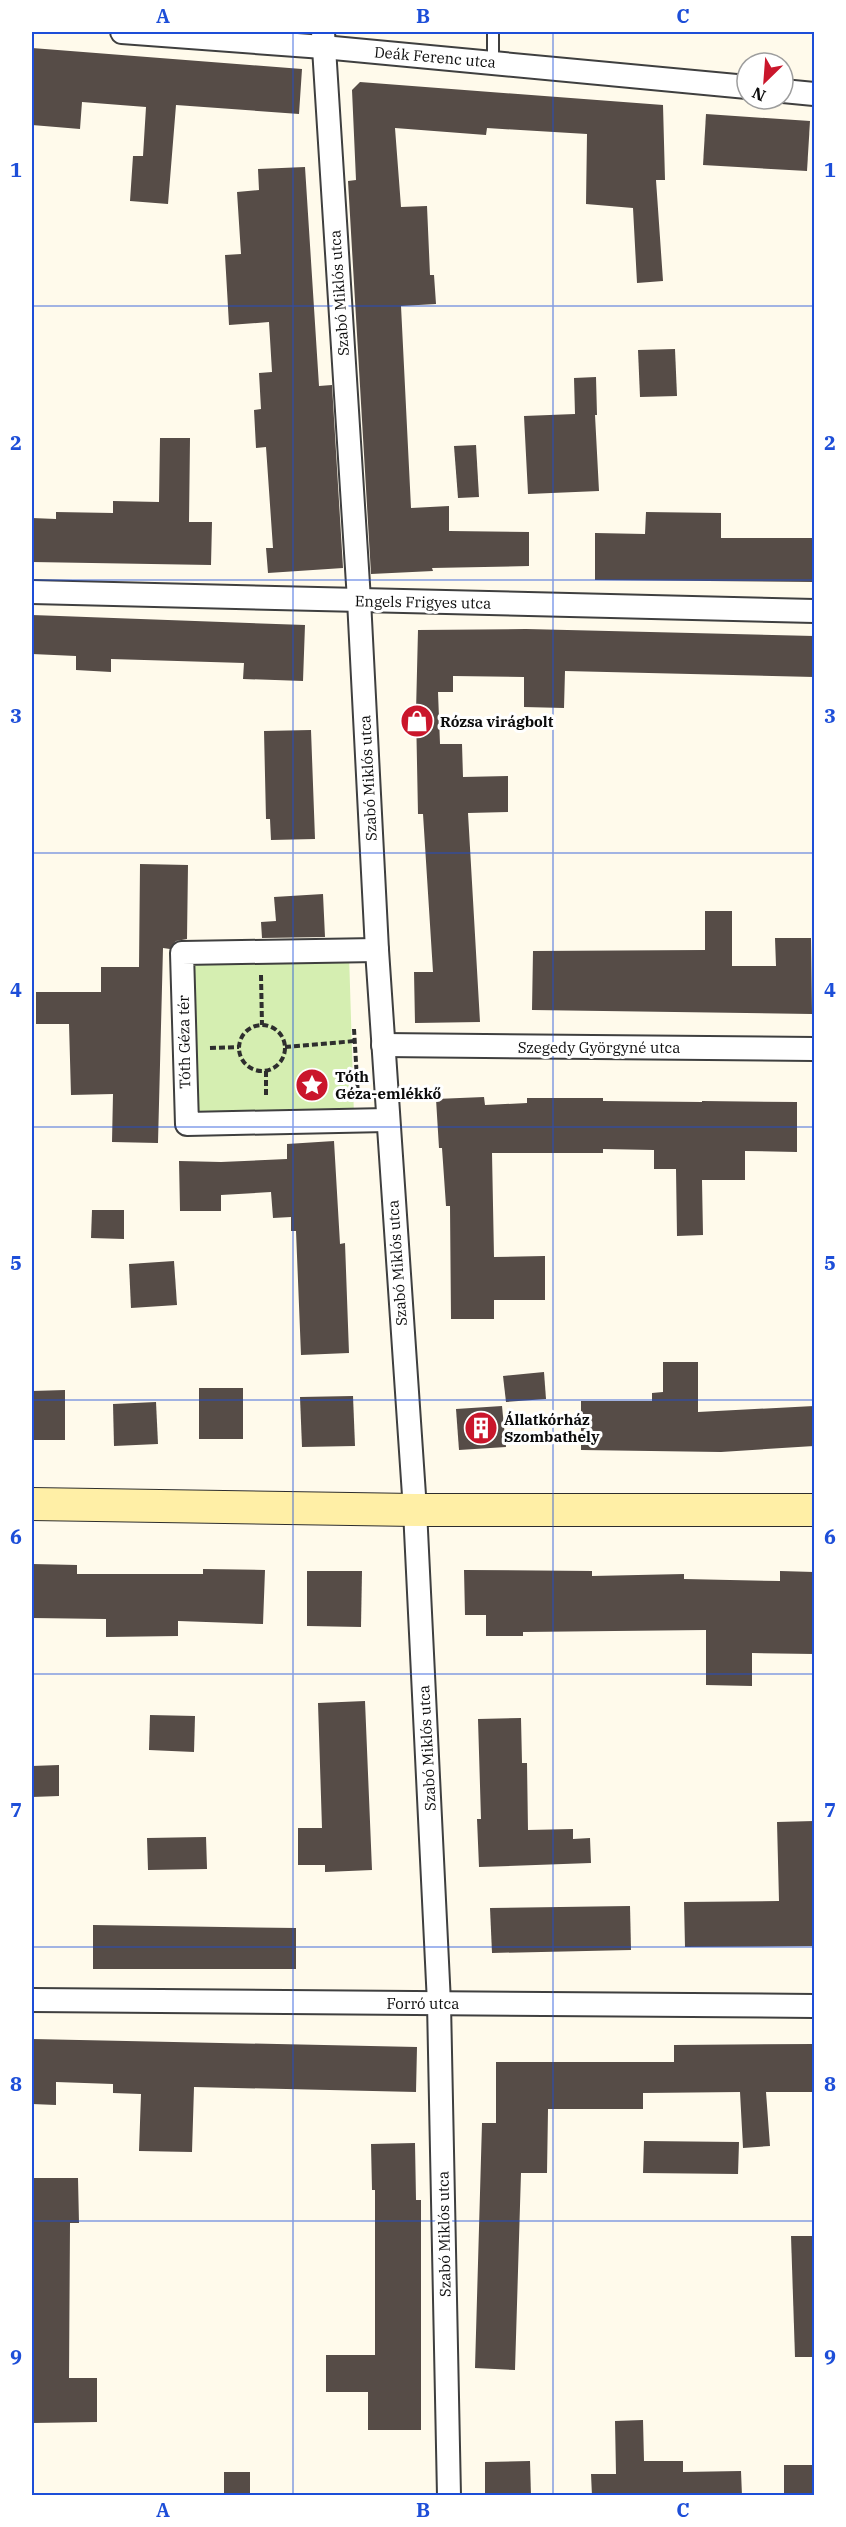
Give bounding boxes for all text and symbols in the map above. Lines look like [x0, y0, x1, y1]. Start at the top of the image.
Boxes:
text: A [156, 2, 170, 29]
text: B [416, 2, 430, 29]
text: C [676, 2, 690, 29]
street label: Deák Ferenc utca [373, 42, 497, 72]
north arrow [735, 51, 795, 111]
text: N [749, 83, 769, 106]
text: 1 [10, 156, 22, 183]
text: 1 [824, 156, 836, 183]
street label: Szabó Miklós utca [325, 229, 353, 357]
text: 2 [10, 429, 22, 456]
text: 2 [824, 429, 836, 456]
street label: Engels Frigyes utca [355, 591, 491, 613]
text: 3 [10, 702, 22, 729]
text: 3 [824, 702, 836, 729]
shop icon: Rózsa virágbolt [399, 703, 435, 739]
place label: Rózsa virágbolt [440, 712, 554, 731]
street label: Szabó Miklós utca [355, 714, 381, 842]
text: 4 [10, 976, 22, 1003]
text: 4 [824, 976, 836, 1003]
street label: Tóth Géza tér [174, 995, 194, 1089]
street label: Szegedy Györgyné utca [518, 1038, 680, 1057]
place icon: Tóth Géza-emlékkő [294, 1067, 330, 1103]
place label: Tóth Géza-emlékkő [335, 1067, 441, 1103]
street label: Szabó Miklós utca [383, 1199, 411, 1327]
text: 5 [10, 1249, 22, 1276]
text: 5 [824, 1249, 836, 1276]
building icon: Állatkórház Szombathely [463, 1410, 499, 1446]
place label: Állatkórház Szombathely [504, 1410, 600, 1446]
text: 6 [10, 1523, 22, 1550]
text: 6 [824, 1523, 836, 1550]
street label: Szabó Miklós utca [414, 1684, 440, 1812]
text: 7 [10, 1796, 22, 1823]
text: 7 [824, 1796, 836, 1823]
street label: Forró utca [387, 1994, 459, 2013]
text: 8 [10, 2070, 22, 2097]
text: 8 [824, 2070, 836, 2097]
street label: Szabó Miklós utca [433, 2171, 455, 2297]
text: 9 [10, 2343, 22, 2370]
text: 9 [824, 2343, 836, 2370]
text: A [156, 2496, 170, 2523]
text: B [416, 2496, 430, 2523]
text: C [676, 2496, 690, 2523]

